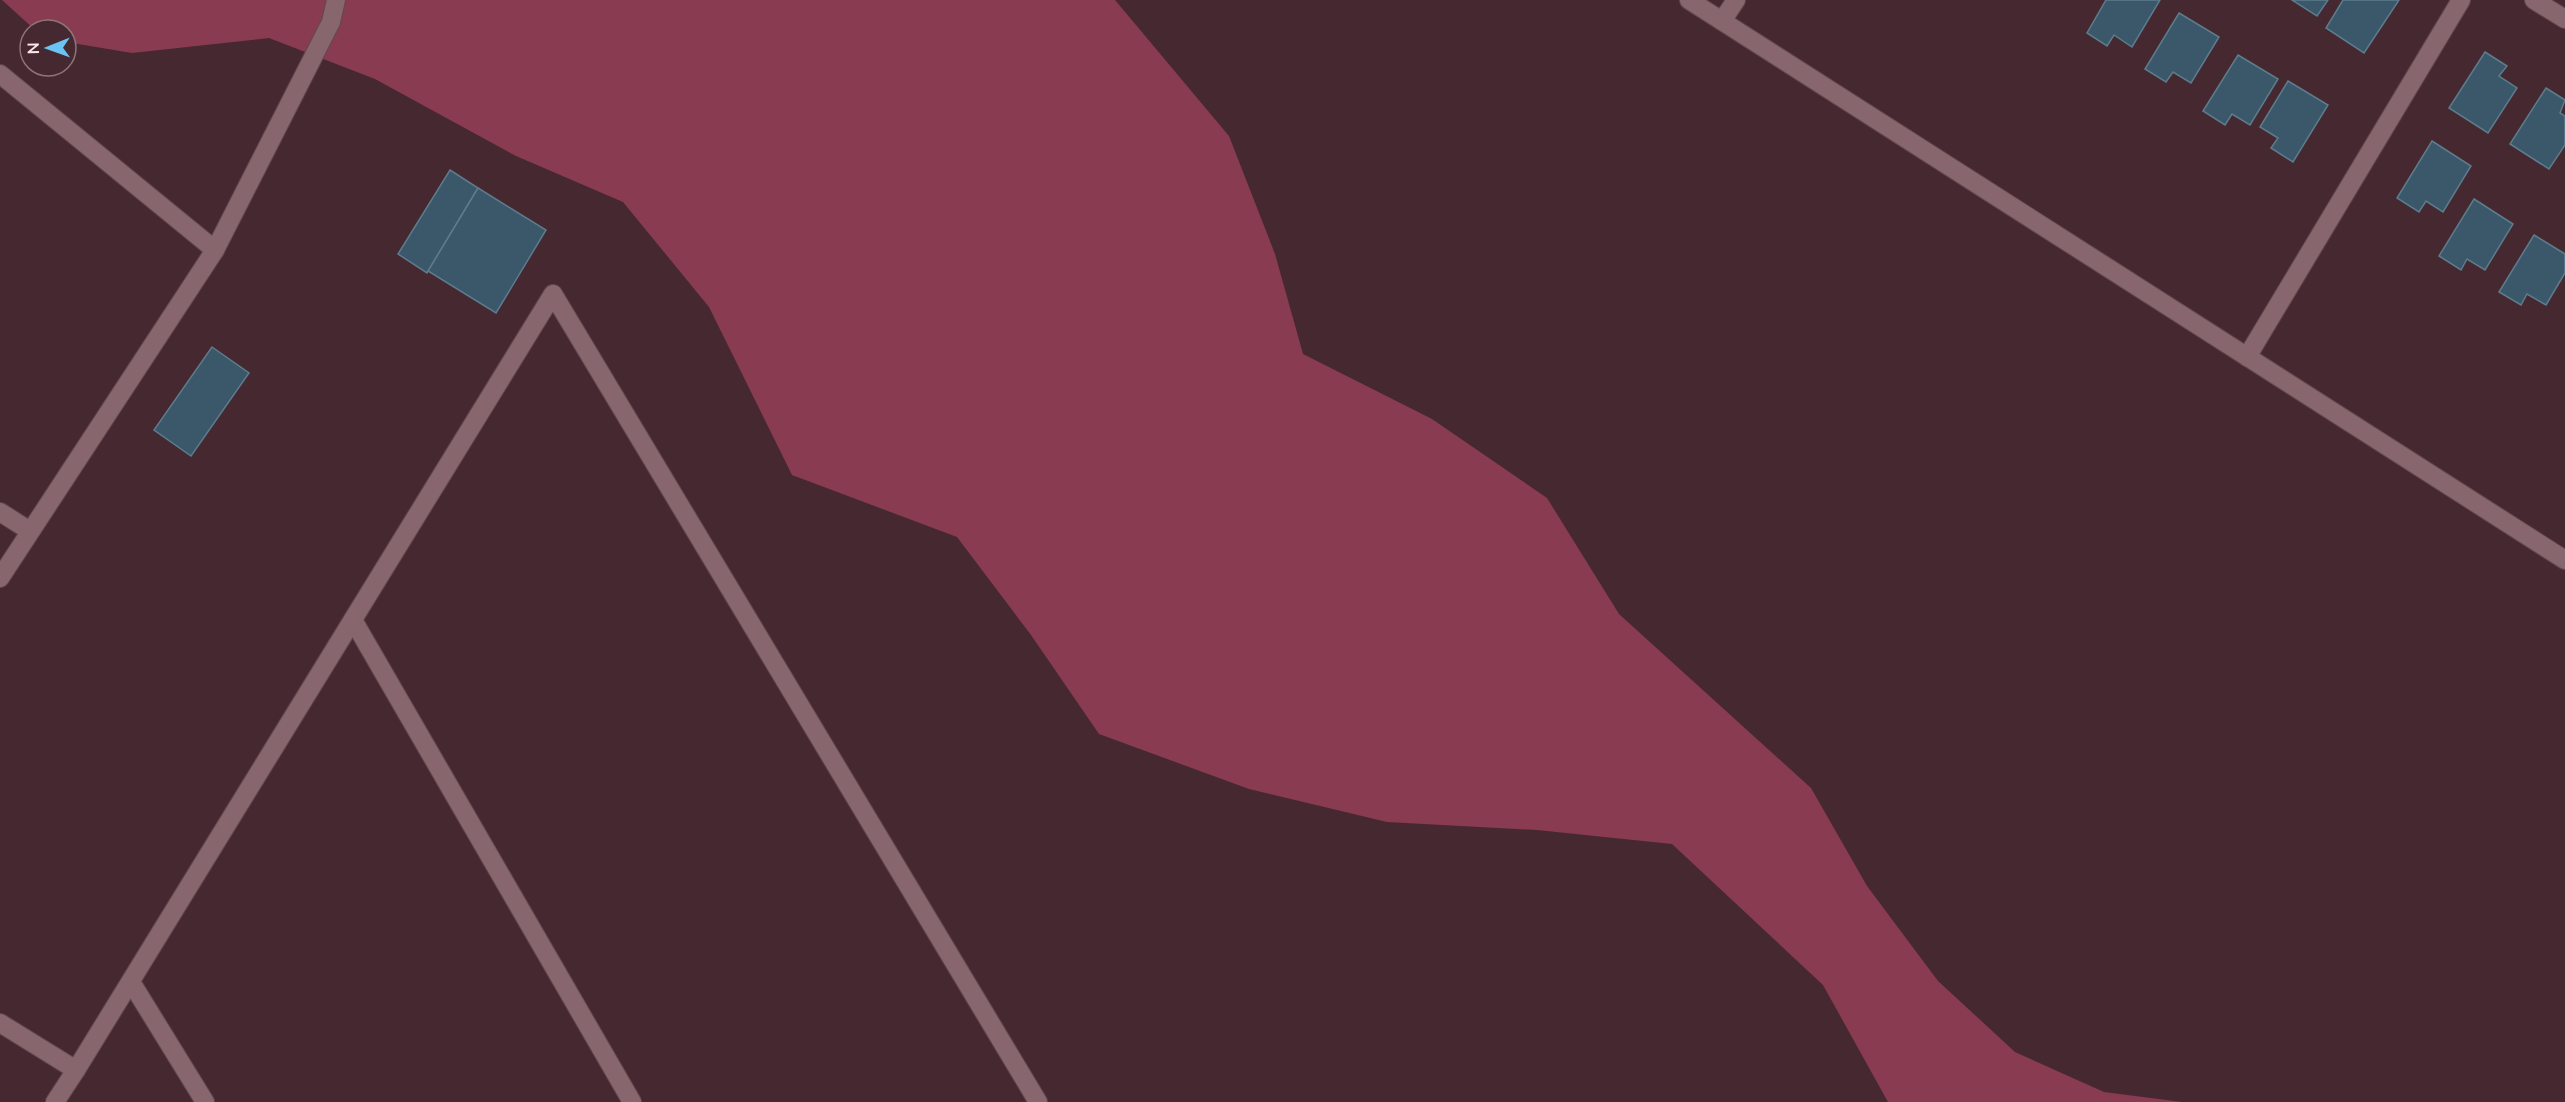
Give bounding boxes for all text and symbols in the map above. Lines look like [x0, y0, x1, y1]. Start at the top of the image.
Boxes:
north arrow [18, 18, 78, 78]
text: N [23, 42, 45, 54]

